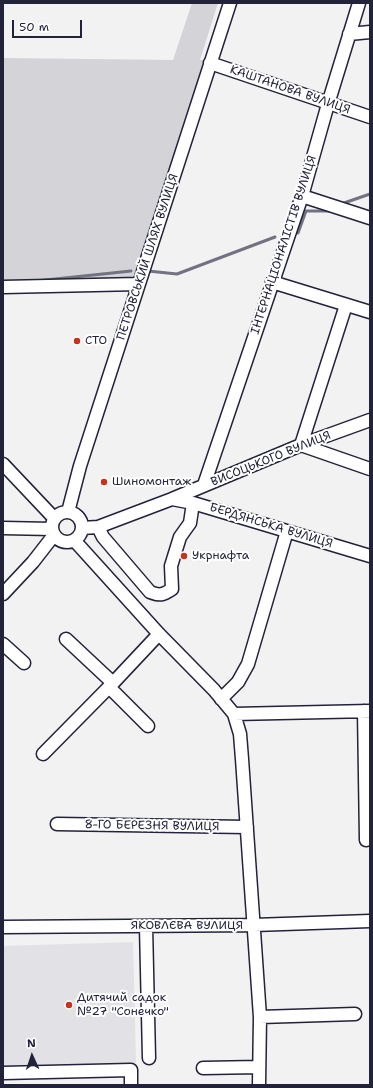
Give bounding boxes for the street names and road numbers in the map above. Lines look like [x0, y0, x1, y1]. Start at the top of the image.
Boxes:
street label: КАШТАНОВА ВУЛИЦЯ [228, 63, 352, 117]
street label: ІНТЕРНАЦІОНАЛІСТІВ ВУЛИЦЯ [248, 154, 320, 336]
street label: ПЕТРОВСЬКИЙ ШЛЯХ ВУЛИЦЯ [114, 172, 182, 342]
street label: ВИСОЦЬКОГО ВУЛИЦЯ [209, 428, 333, 490]
street label: БЕРДЯНСЬКА ВУЛИЦЯ [208, 500, 334, 552]
street label: 8-ГО БЕРЕЗНЯ ВУЛИЦЯ [84, 818, 220, 834]
street label: ЯКОВЛЄВА ВУЛИЦЯ [131, 919, 243, 933]

